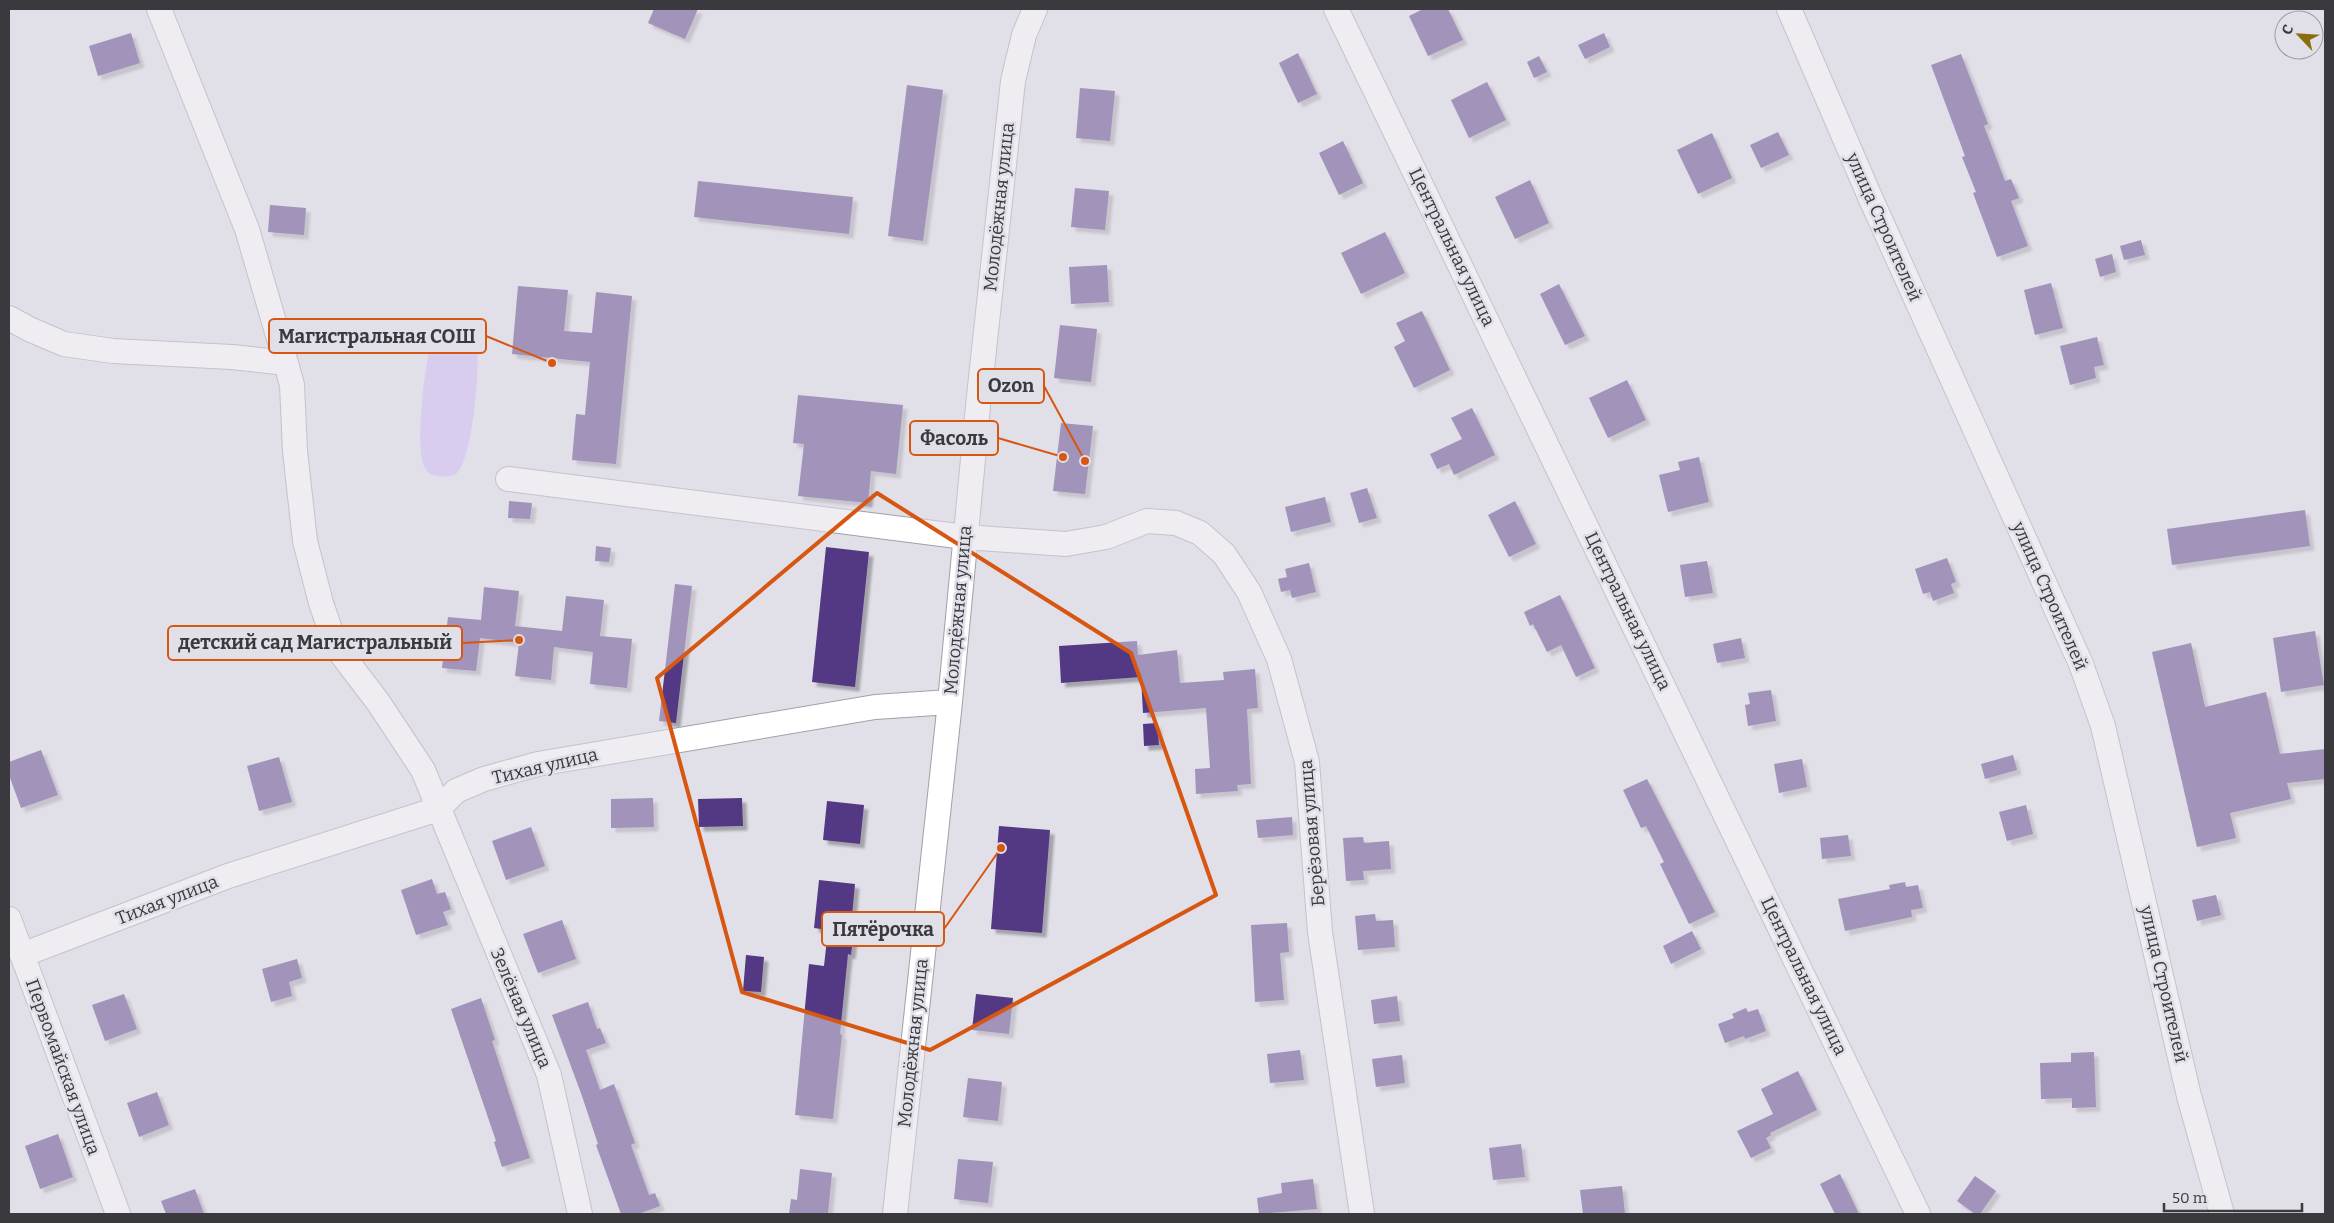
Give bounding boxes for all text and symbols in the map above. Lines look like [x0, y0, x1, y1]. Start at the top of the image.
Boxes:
north arrow [2274, 10, 2324, 60]
text: С [2278, 22, 2297, 37]
street label: Молодёжная улица [979, 121, 1019, 293]
street label: улица Строителей [1841, 148, 1927, 305]
street label: Центральная улица [1404, 164, 1500, 330]
callout: Магистральная СОШ [269, 319, 486, 353]
text: Магистральная СОШ [278, 325, 476, 348]
callout: Ozon [978, 369, 1044, 403]
text: Ozon [988, 374, 1035, 397]
callout: Фасоль [910, 421, 998, 455]
text: Фасоль [920, 427, 988, 450]
street label: улица Строителей [2007, 517, 2093, 674]
street label: Молодёжная улица [940, 524, 976, 696]
street label: Центральная улица [1580, 528, 1676, 694]
callout: детский сад Магистральный [168, 626, 462, 660]
text: детский сад Магистральный [178, 631, 452, 654]
street label: Тихая улица [490, 743, 600, 789]
street label: Берёзовая улица [1295, 759, 1329, 907]
street label: Тихая улица [113, 870, 221, 930]
street label: Центральная улица [1756, 893, 1852, 1059]
street label: улица Строителей [2135, 902, 2193, 1065]
callout: Пятёрочка [822, 912, 944, 946]
text: Пятёрочка [832, 918, 934, 941]
street label: Зелёная улица [486, 944, 556, 1072]
street label: Молодёжная улица [893, 957, 933, 1129]
street label: Первомайская улица [21, 976, 105, 1158]
scale bar [2164, 1180, 2302, 1212]
text: 50 m [2172, 1189, 2208, 1207]

